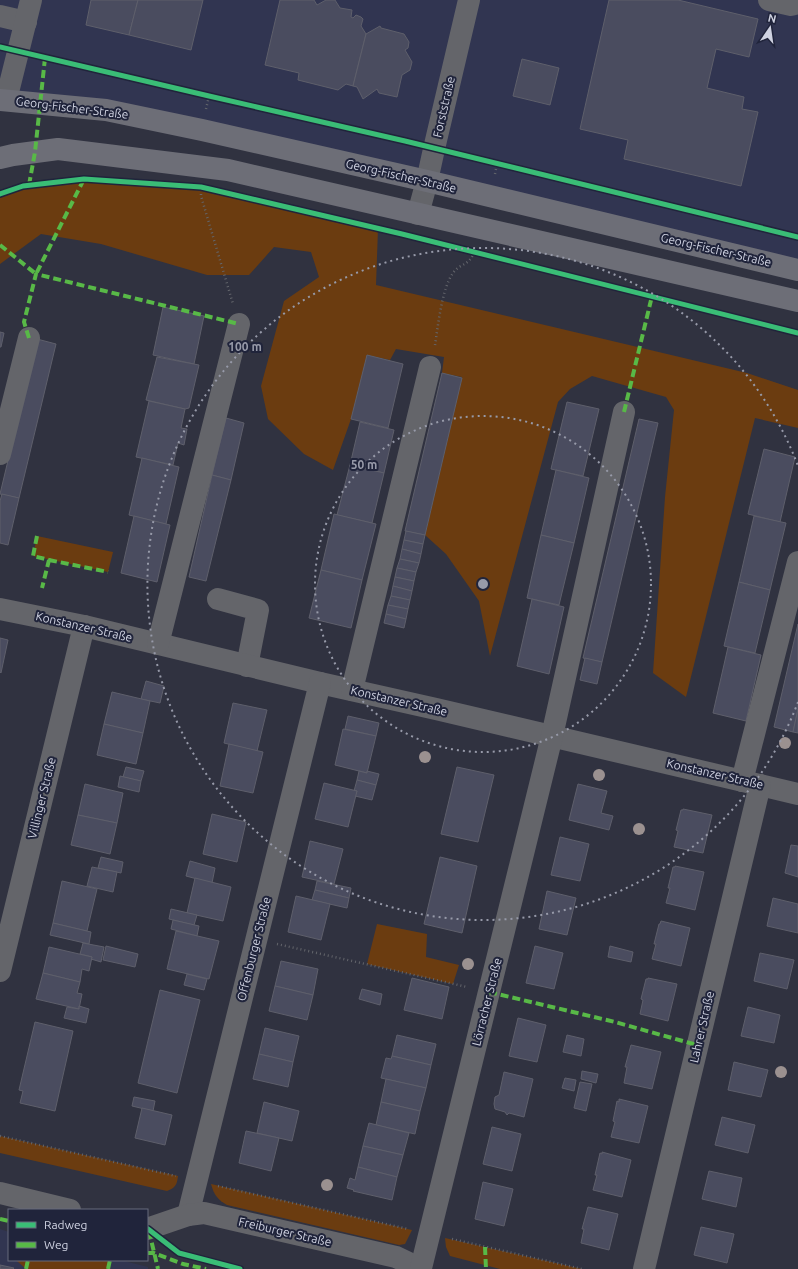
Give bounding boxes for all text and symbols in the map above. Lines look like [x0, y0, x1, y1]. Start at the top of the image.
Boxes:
north arrow [750, 8, 790, 48]
text: N [767, 11, 778, 25]
street label: Forststraße [430, 75, 457, 139]
street label: Georg-Fischer-Straße [15, 94, 129, 121]
street label: Georg-Fischer-Straße [344, 156, 458, 195]
street label: Georg-Fischer-Straße [659, 230, 773, 269]
text: 100 m [228, 340, 262, 353]
text: 50 m [351, 458, 377, 471]
centre of rings [476, 577, 490, 591]
street label: Konstanzer Straße [34, 609, 134, 644]
street label: Konstanzer Straße [349, 683, 449, 718]
street label: Villinger Straße [25, 756, 58, 840]
street label: Konstanzer Straße [665, 756, 765, 791]
street label: Offenburger Straße [234, 896, 273, 1002]
street label: Lörracher Straße [469, 956, 504, 1047]
street label: Lahrer Straße [687, 990, 716, 1064]
legend [8, 1209, 148, 1261]
street label: Freiburger Straße [237, 1214, 333, 1249]
text: Radweg [44, 1218, 87, 1231]
text: Weg [44, 1238, 68, 1251]

